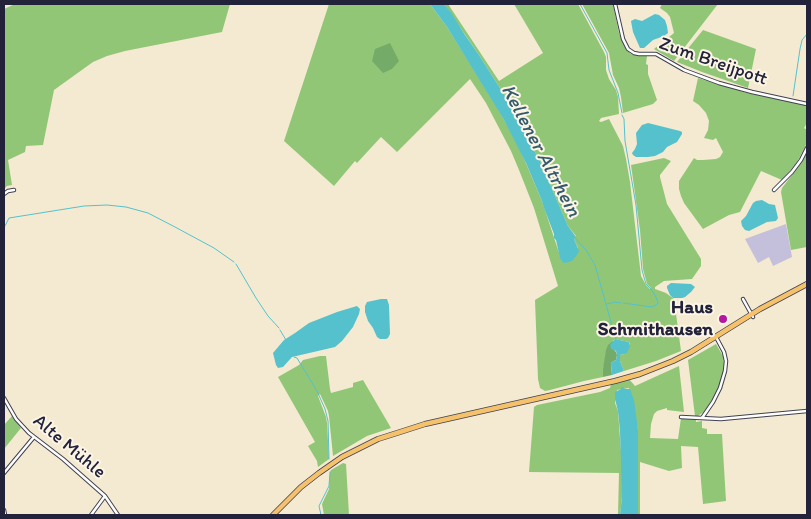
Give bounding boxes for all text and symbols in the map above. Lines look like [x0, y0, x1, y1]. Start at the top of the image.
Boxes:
street label: Zum Breijpott [656, 33, 770, 91]
water label: Kellener Altrhein [495, 81, 585, 221]
place label: Haus Schmithausen [598, 297, 713, 341]
marker: Haus Schmithausen [717, 313, 729, 325]
street label: Alte Mühle [28, 410, 110, 484]

